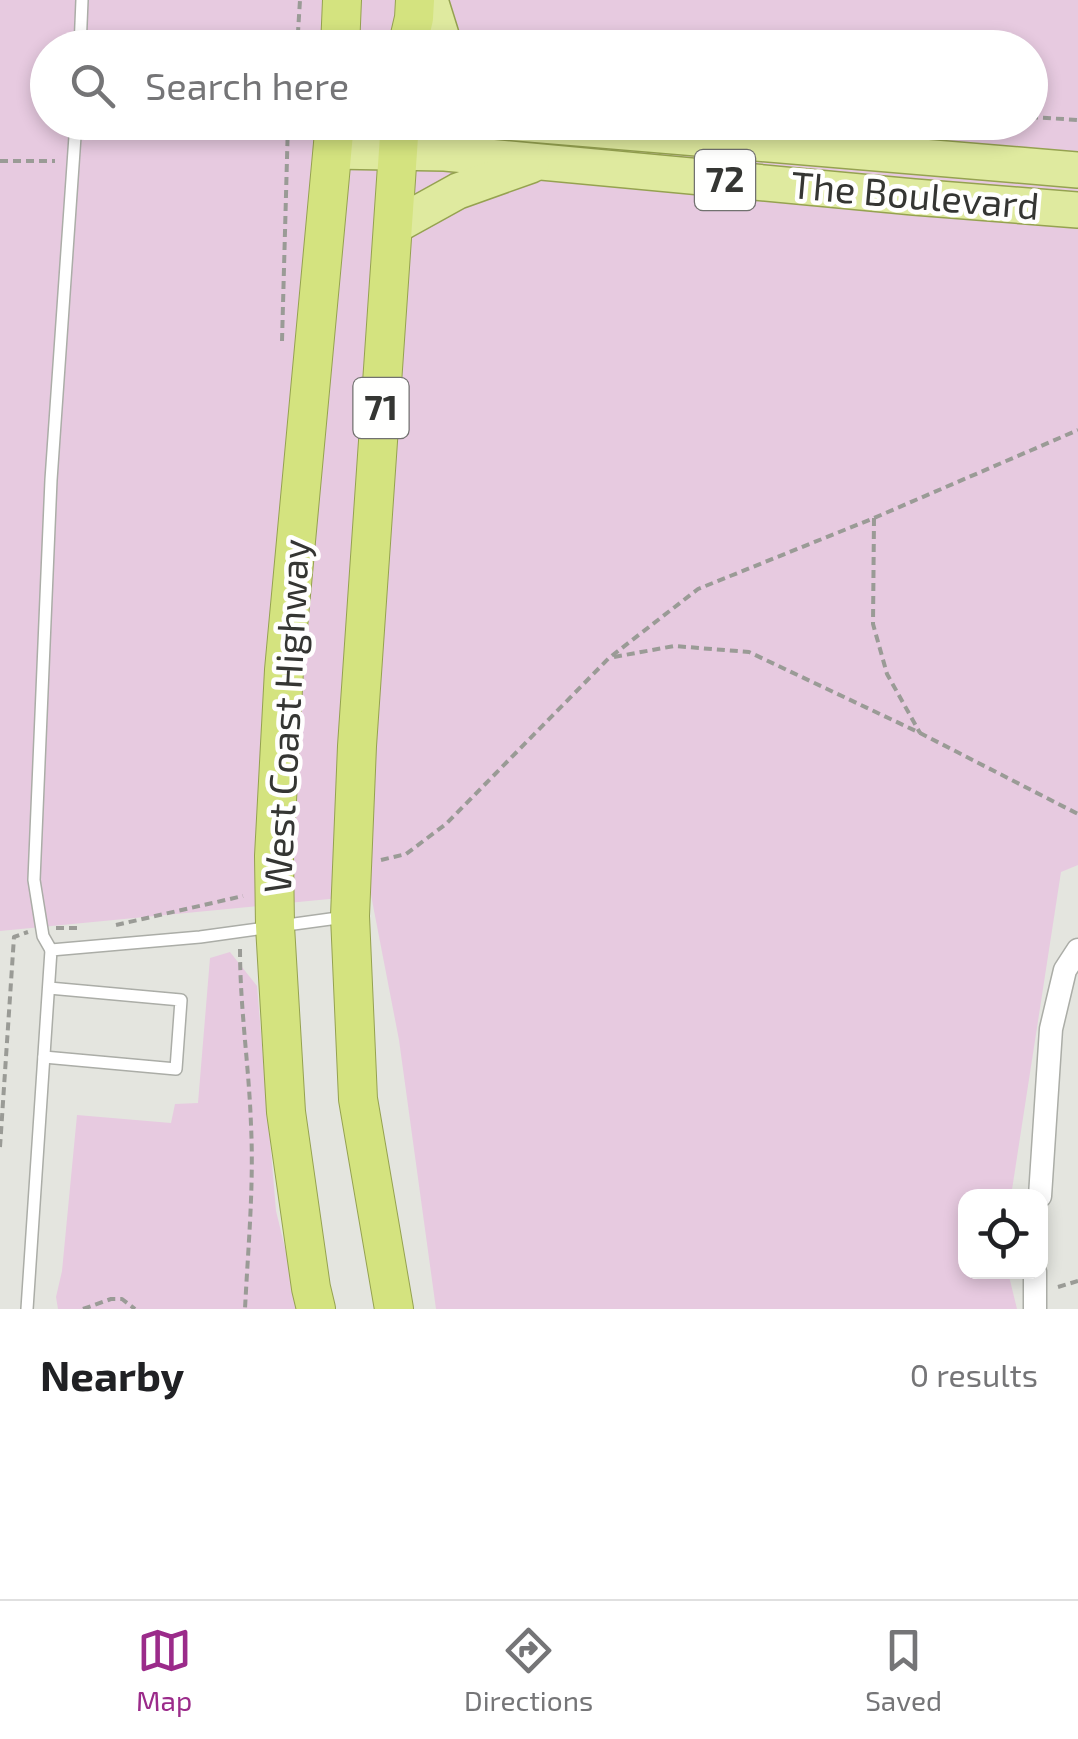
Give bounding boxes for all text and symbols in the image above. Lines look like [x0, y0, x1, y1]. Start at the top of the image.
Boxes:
search box [30, 30, 1048, 140]
icon: search [65, 58, 120, 113]
text: Search here [145, 62, 349, 108]
road number: 72 [695, 150, 755, 210]
street label: The Boulevard [789, 160, 1041, 228]
road number: 71 [354, 378, 408, 438]
street label: West Coast Highway [253, 538, 317, 894]
map controls [958, 1189, 1048, 1279]
button: locate [958, 1189, 1048, 1279]
text: Nearby [40, 1349, 184, 1399]
text: 0 results [910, 1355, 1038, 1393]
tab: Map [136, 1623, 192, 1717]
tab: Directions [464, 1623, 593, 1717]
tab: Saved [865, 1623, 942, 1717]

